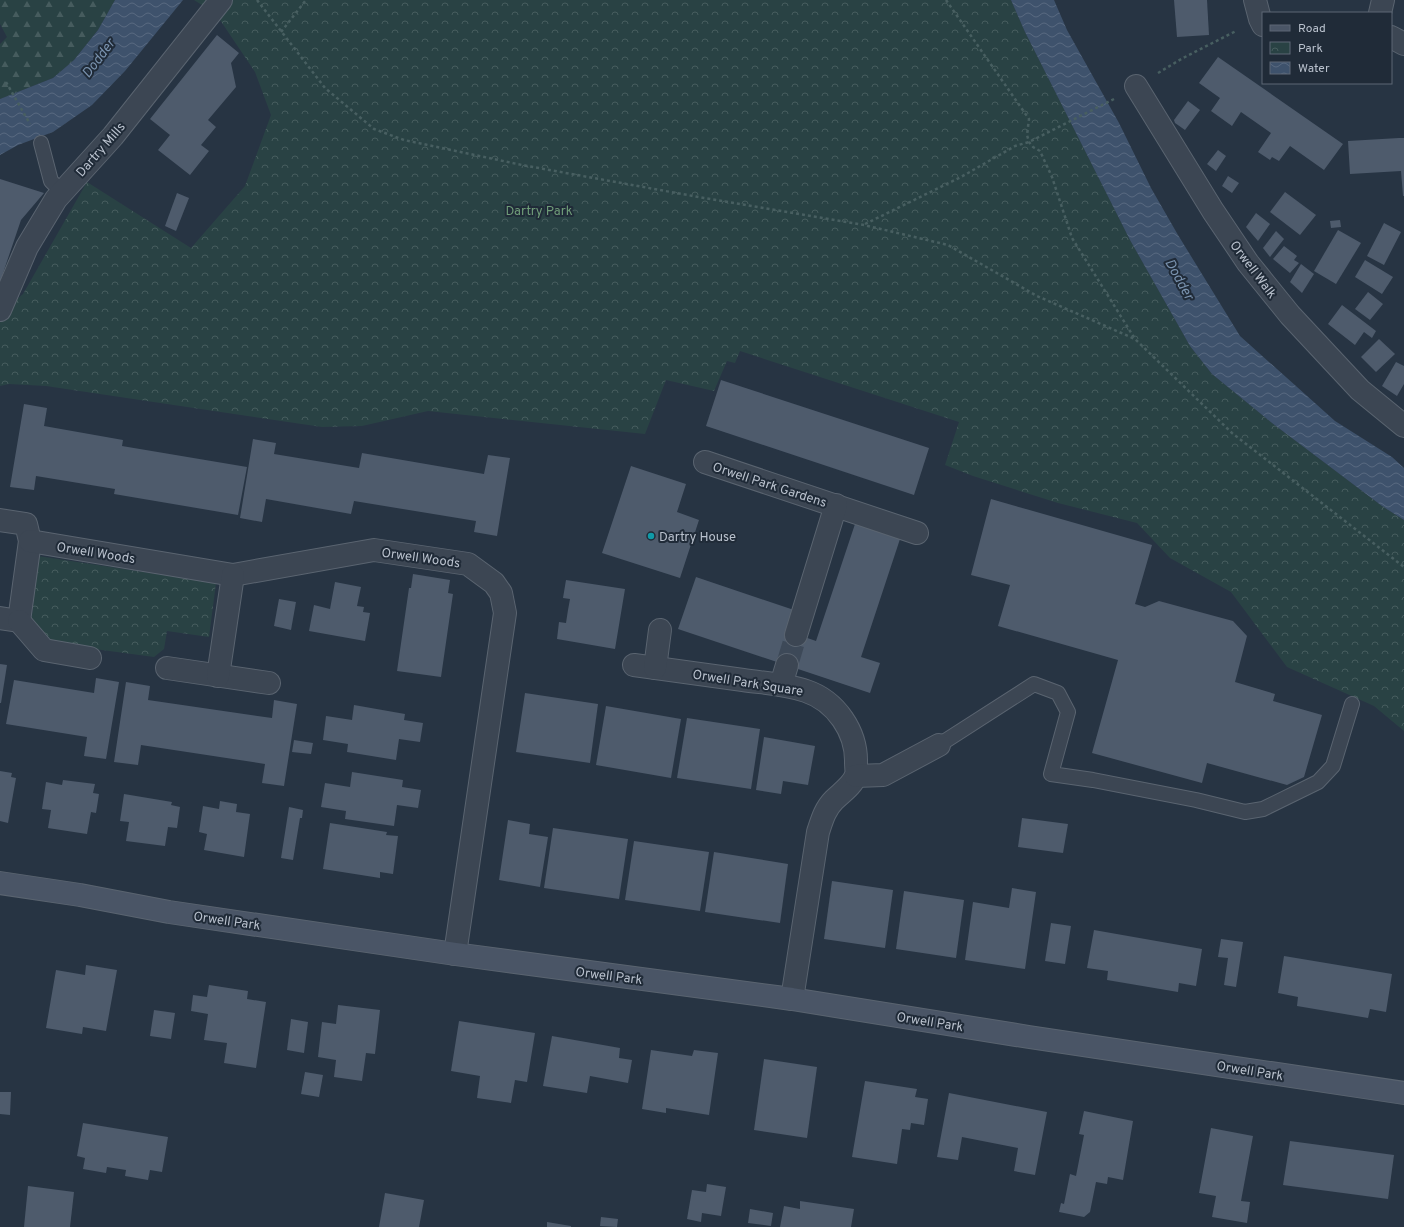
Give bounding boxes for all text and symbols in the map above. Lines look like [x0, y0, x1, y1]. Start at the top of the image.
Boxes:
legend [1262, 12, 1392, 84]
text: Road [1298, 21, 1326, 37]
water label: Dodder [79, 35, 120, 82]
text: Park [1298, 41, 1323, 57]
text: Water [1298, 61, 1330, 77]
street label: Dartry Mills [73, 120, 130, 181]
park label: Dartry Park [505, 204, 573, 220]
street label: Orwell Walk [1226, 238, 1279, 302]
water label: Dodder [1160, 256, 1198, 305]
street label: Orwell Park Gardens [710, 460, 828, 512]
place label: Dartry House [659, 530, 736, 546]
marker: Dartry House [646, 531, 656, 541]
street label: Orwell Woods [55, 540, 136, 568]
street label: Orwell Woods [380, 546, 461, 572]
street label: Orwell Park Square [691, 667, 804, 701]
street label: Orwell Park [192, 909, 261, 935]
street label: Orwell Park [574, 965, 643, 989]
street label: Orwell Park [895, 1010, 964, 1036]
street label: Orwell Park [1215, 1059, 1284, 1085]

